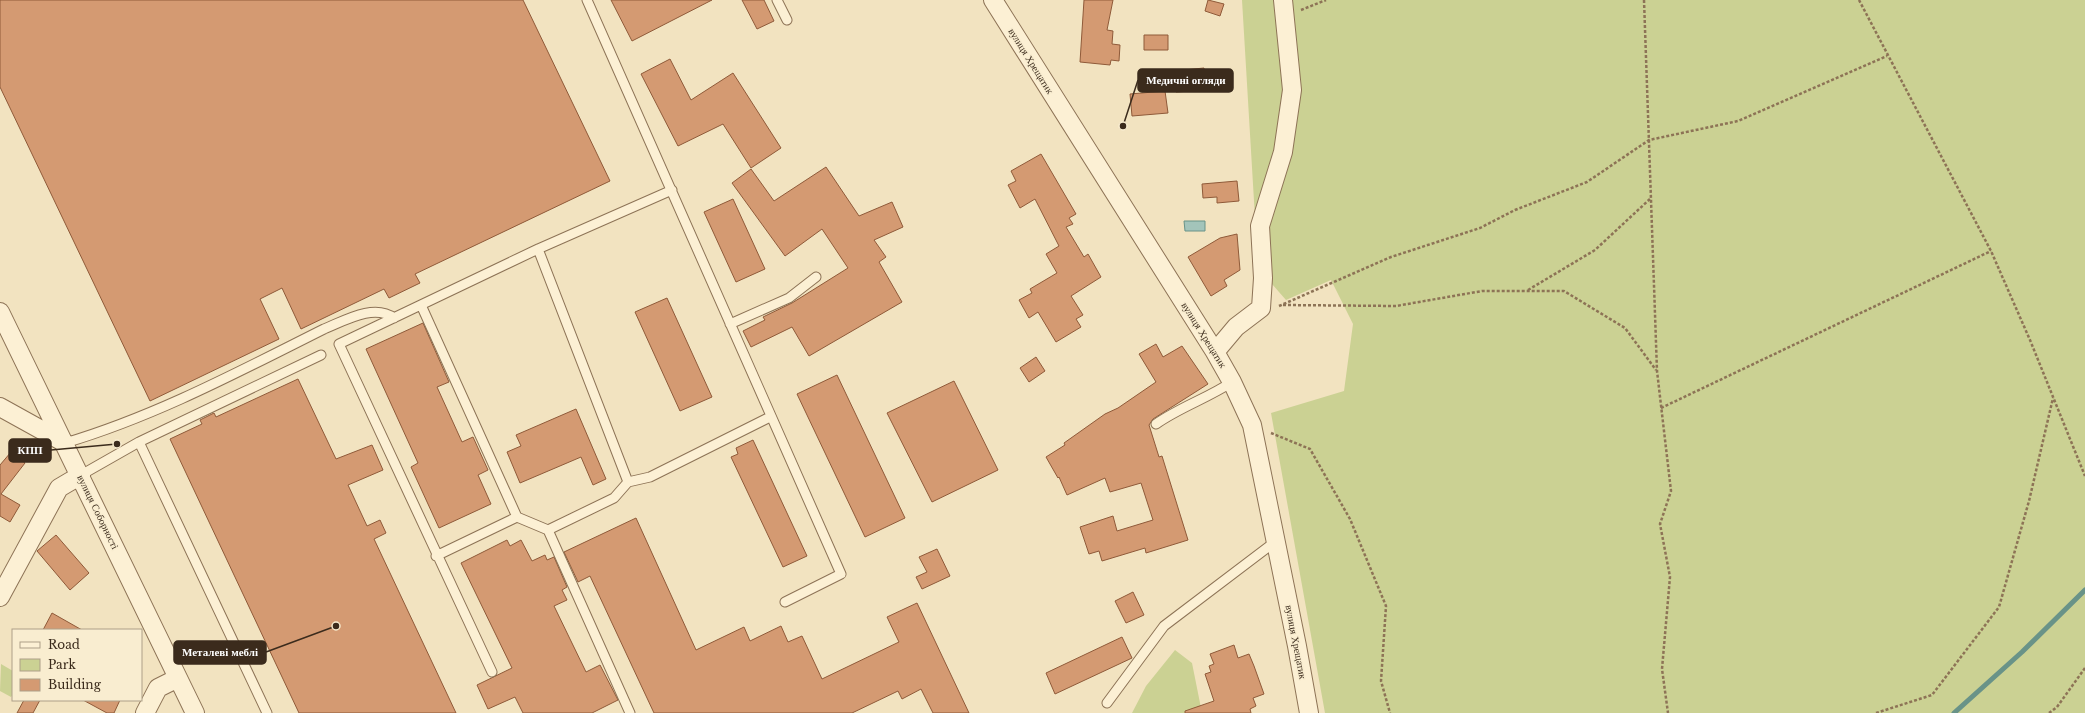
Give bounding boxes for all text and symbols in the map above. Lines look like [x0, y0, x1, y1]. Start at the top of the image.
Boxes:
street label: вулиця Хрещатик [1006, 26, 1057, 96]
callout: Медичні огляди [1138, 69, 1233, 92]
text: Медичні огляди [1146, 73, 1226, 87]
street label: вулиця Хрещатик [1179, 300, 1230, 370]
callout: КПП [9, 439, 51, 462]
text: КПП [17, 443, 43, 457]
street label: вулиця Соборності [74, 473, 122, 551]
street label: вулиця Хрещатик [1282, 604, 1310, 680]
legend [12, 629, 142, 701]
text: Road [48, 637, 80, 652]
callout: Металеві меблі [174, 641, 266, 664]
text: Металеві меблі [182, 645, 258, 659]
text: Park [48, 657, 76, 672]
text: Building [48, 677, 102, 692]

